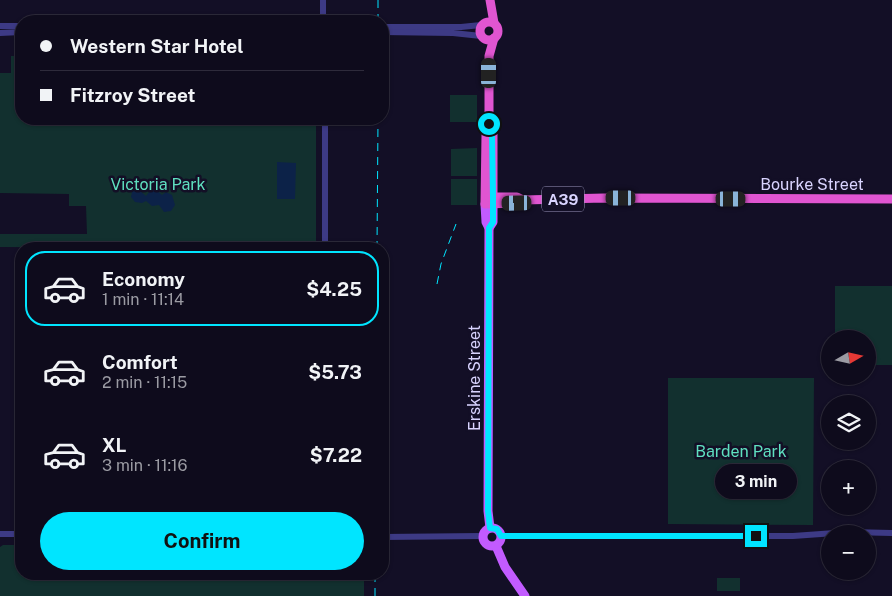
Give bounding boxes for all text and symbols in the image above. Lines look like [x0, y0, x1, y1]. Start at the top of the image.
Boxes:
text: Western Star Hotel [70, 35, 244, 57]
car [481, 58, 496, 88]
text: Fitzroy Street [70, 84, 195, 106]
route start [478, 113, 500, 135]
park label: Victoria Park [110, 175, 206, 194]
street label: Bourke Street [760, 175, 864, 194]
road number: A39 [542, 186, 584, 212]
car [606, 191, 636, 206]
car [716, 192, 746, 207]
car [501, 195, 532, 211]
icon: car [42, 266, 87, 311]
text: Economy [102, 268, 185, 290]
text: $4.25 [306, 278, 362, 300]
text: 1 min · 11:14 [102, 290, 184, 309]
street label: Erskine Street [465, 325, 484, 431]
north arrow [821, 330, 876, 385]
map controls [821, 330, 876, 580]
icon: car [42, 349, 87, 394]
text: Comfort [102, 351, 178, 373]
text: $5.73 [308, 361, 362, 383]
text: 2 min · 11:15 [102, 373, 187, 392]
button: layers [821, 395, 876, 450]
icon: car [42, 432, 87, 477]
text: XL [102, 434, 127, 456]
park label: Barden Park [695, 442, 787, 461]
text: $7.22 [310, 444, 362, 466]
text: 3 min · 11:16 [102, 456, 188, 475]
button: + [821, 460, 876, 515]
callout: 3 min [715, 464, 797, 498]
text: 3 min [735, 472, 777, 491]
button: Confirm [40, 512, 364, 570]
route end [745, 525, 767, 547]
button: − [821, 525, 876, 580]

